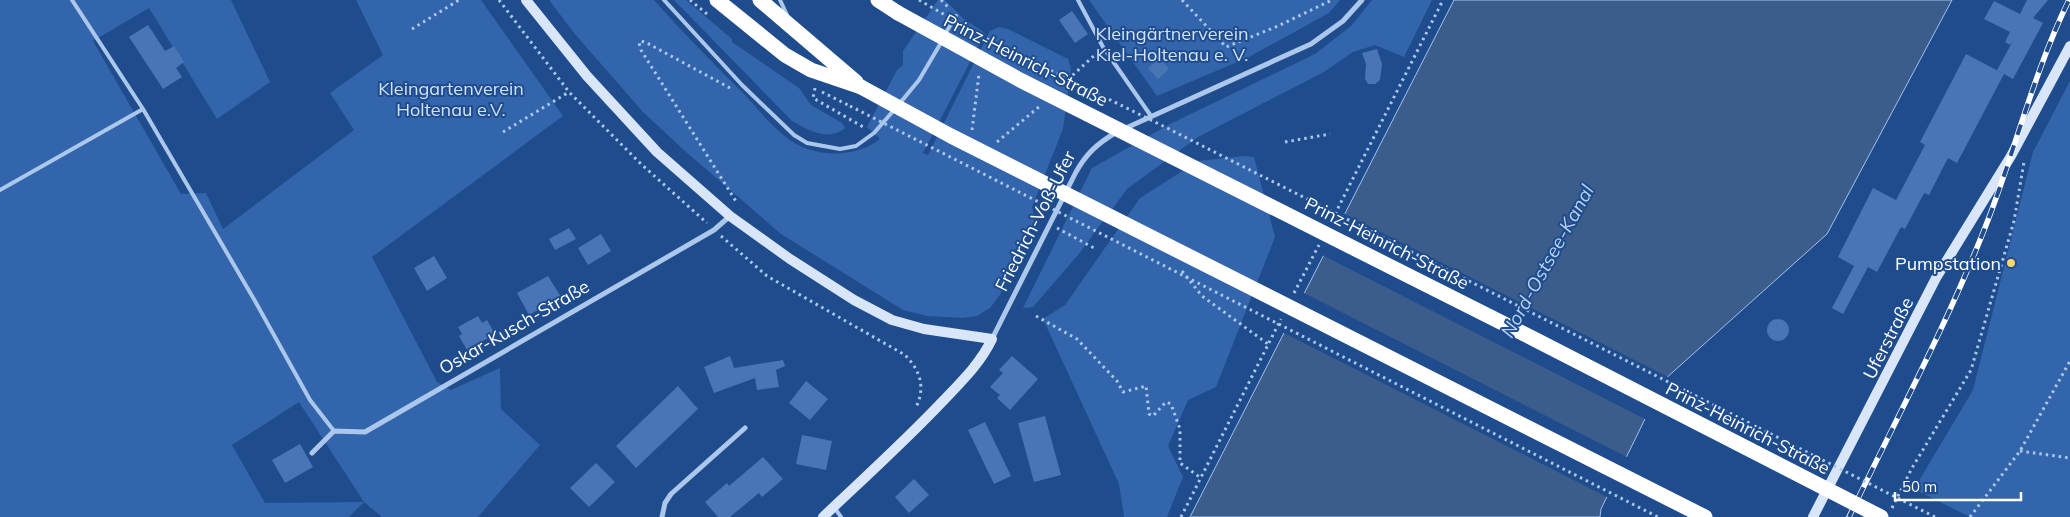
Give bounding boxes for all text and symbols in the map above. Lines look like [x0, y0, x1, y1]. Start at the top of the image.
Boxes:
street label: Prinz-Heinrich-Straße [940, 9, 1112, 111]
park label: Kleingärtnerverein Kiel-Holtenau e. V. [1096, 22, 1248, 66]
park label: Kleingartenverein Holtenau e.V. [378, 77, 524, 121]
street label: Friedrich-Voß-Ufer [990, 146, 1081, 295]
water label: Nord-Ostsee-Kanal [1495, 180, 1599, 342]
street label: Prinz-Heinrich-Straße [1301, 192, 1473, 294]
place label: Pumpstation [1895, 252, 2001, 275]
marker: Pumpstation [2005, 257, 2017, 269]
street label: Oskar-Kusch-Straße [435, 275, 593, 379]
street label: Uferstraße [1858, 293, 1918, 383]
street label: Prinz-Heinrich-Straße [1662, 377, 1834, 479]
scale bar [1895, 470, 2021, 502]
text: 50 m [1902, 477, 1937, 496]

